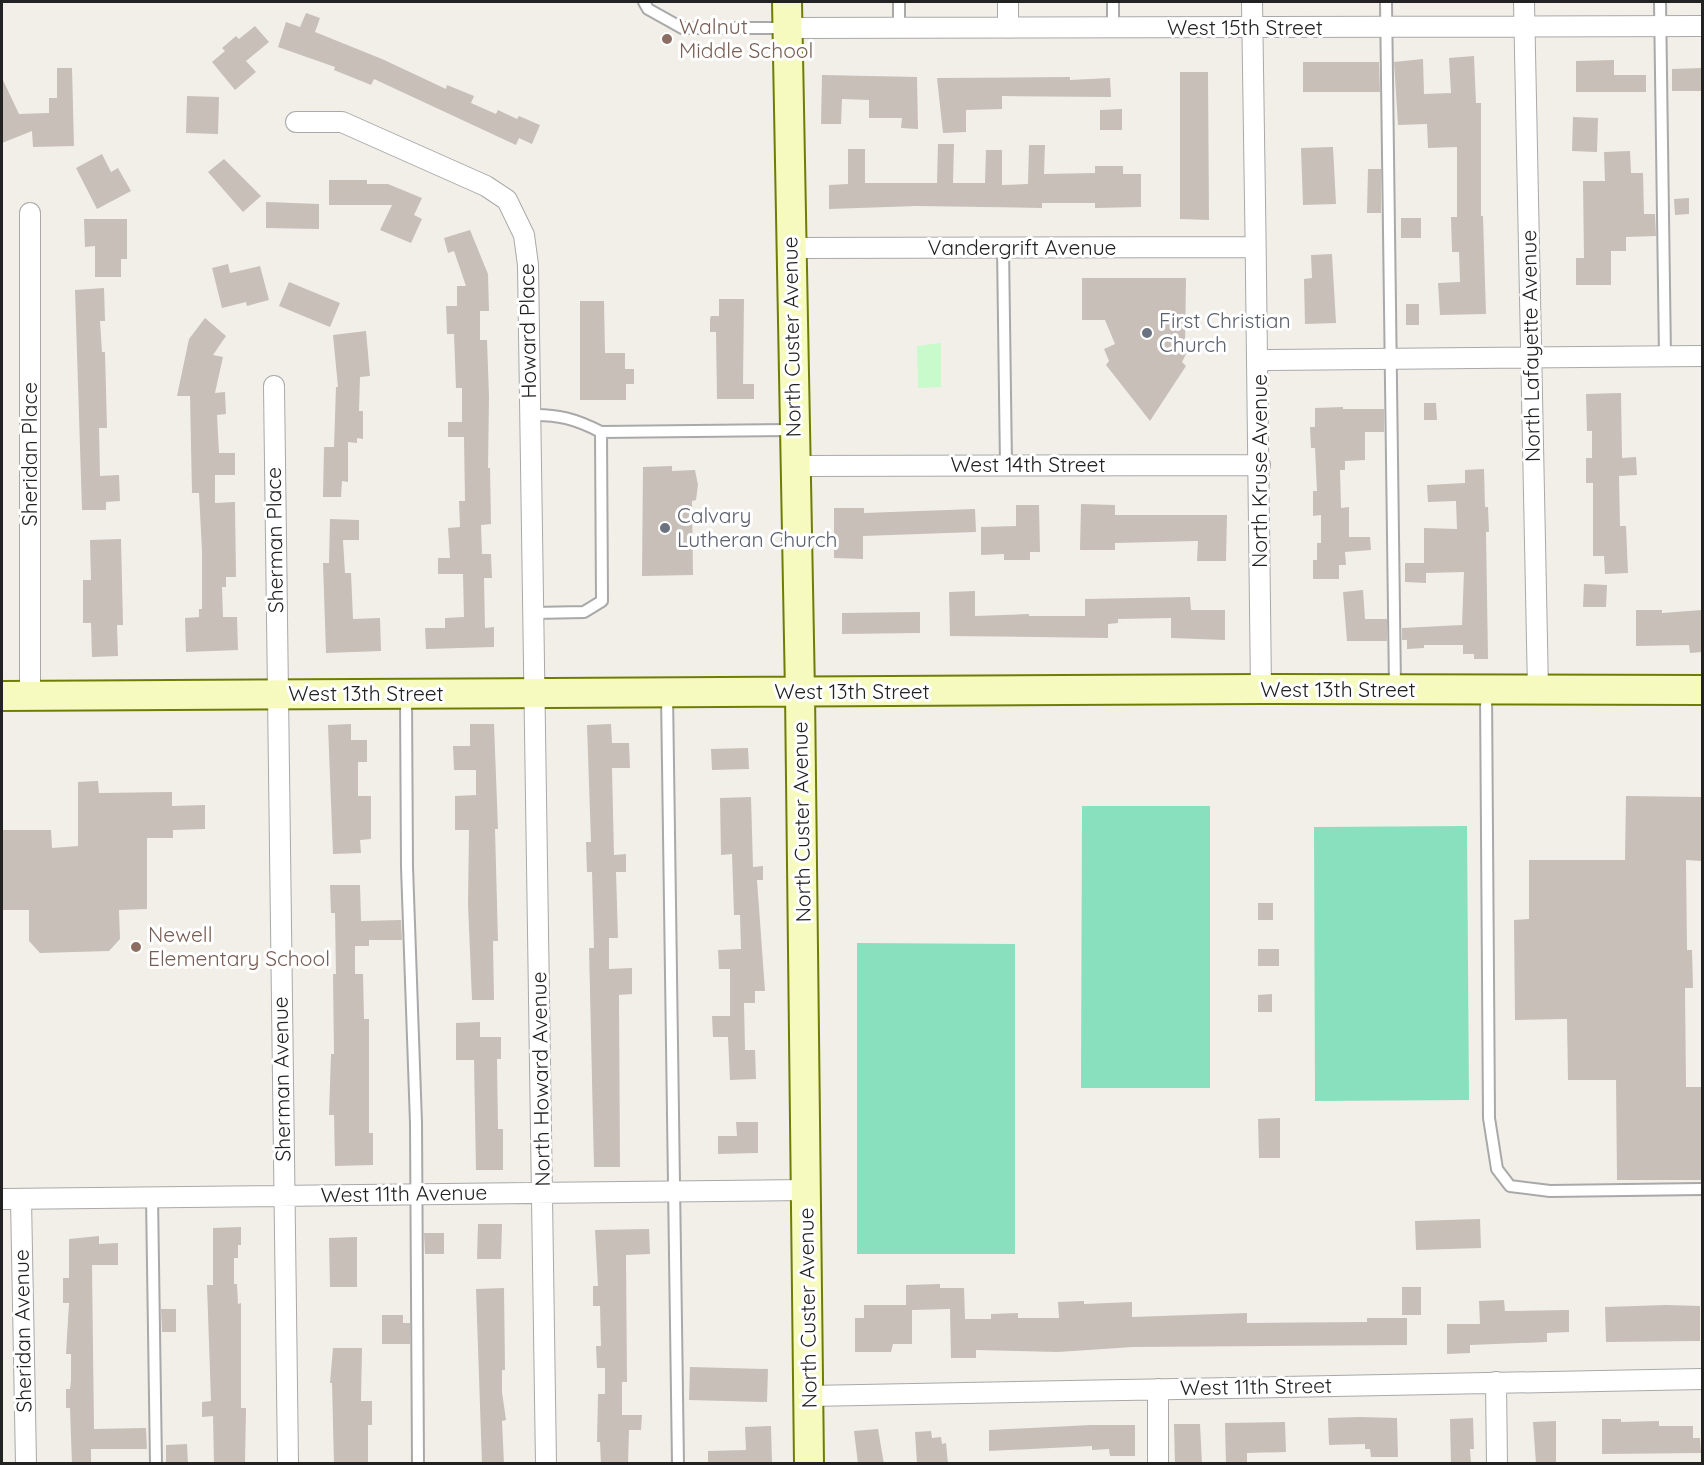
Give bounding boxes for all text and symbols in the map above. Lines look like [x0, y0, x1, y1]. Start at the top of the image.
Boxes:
place label: Walnut Middle School [679, 13, 813, 63]
street label: West 15th Street [1167, 14, 1323, 40]
marker: Walnut Middle School [660, 32, 674, 46]
street label: North Lafayette Avenue [1515, 230, 1545, 462]
street label: Vandergrift Avenue [928, 234, 1116, 260]
street label: North Custer Avenue [776, 236, 806, 438]
street label: Howard Place [513, 263, 541, 399]
place label: First Christian Church [1159, 307, 1291, 357]
marker: First Christian Church [1140, 326, 1154, 340]
street label: North Kruse Avenue [1246, 374, 1272, 568]
street label: Sheridan Place [16, 382, 42, 526]
street label: West 14th Street [950, 451, 1106, 477]
street label: Sherman Place [260, 467, 288, 613]
place label: Calvary Lutheran Church [677, 502, 837, 552]
marker: Calvary Lutheran Church [658, 521, 672, 535]
street label: West 13th Street [1260, 676, 1416, 702]
street label: West 13th Street [774, 678, 930, 704]
street label: West 13th Street [288, 680, 444, 706]
street label: North Custer Avenue [786, 721, 816, 923]
place label: Newell Elementary School [148, 921, 330, 971]
marker: Newell Elementary School [129, 940, 143, 954]
street label: North Howard Avenue [525, 971, 555, 1187]
street label: Sherman Avenue [267, 996, 295, 1162]
street label: West 11th Avenue [320, 1179, 488, 1207]
street label: North Custer Avenue [792, 1207, 822, 1409]
street label: Sheridan Avenue [8, 1249, 36, 1413]
street label: West 11th Street [1180, 1372, 1332, 1400]

